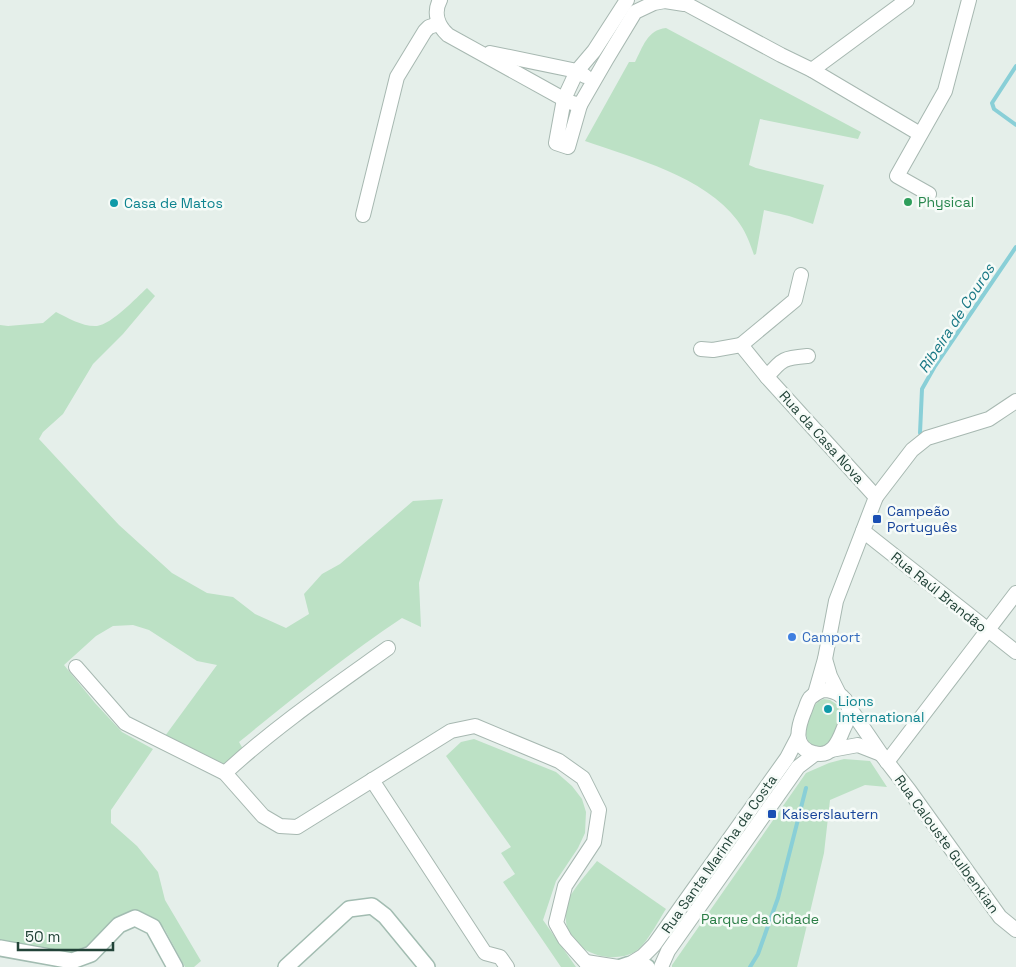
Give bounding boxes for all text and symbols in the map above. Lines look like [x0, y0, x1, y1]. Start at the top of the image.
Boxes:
place label: Physical [918, 193, 974, 211]
place label: Casa de Matos [124, 194, 223, 212]
marker: Physical [902, 196, 914, 208]
marker: Casa de Matos [108, 197, 120, 209]
water label: Ribeira de Couros [914, 259, 999, 376]
street label: Rua da Casa Nova [776, 387, 868, 487]
place label: Campeão Português [887, 502, 957, 536]
marker: Campeão Português [871, 513, 883, 525]
street label: Rua Raúl Brandão [888, 548, 990, 636]
place label: Camport [802, 628, 860, 646]
marker: Camport [786, 631, 798, 643]
place label: Lions International [838, 692, 924, 726]
marker: Lions International [822, 703, 834, 715]
street label: Rua Santa Marinha da Costa [657, 771, 781, 937]
street label: Rua Calouste Gulbenkian [891, 771, 1003, 917]
place label: Kaiserslautern [782, 805, 878, 823]
marker: Kaiserslautern [766, 808, 778, 820]
park label: Parque da Cidade [701, 910, 819, 928]
scale bar [18, 920, 112, 952]
text: 50 m [25, 927, 60, 946]

